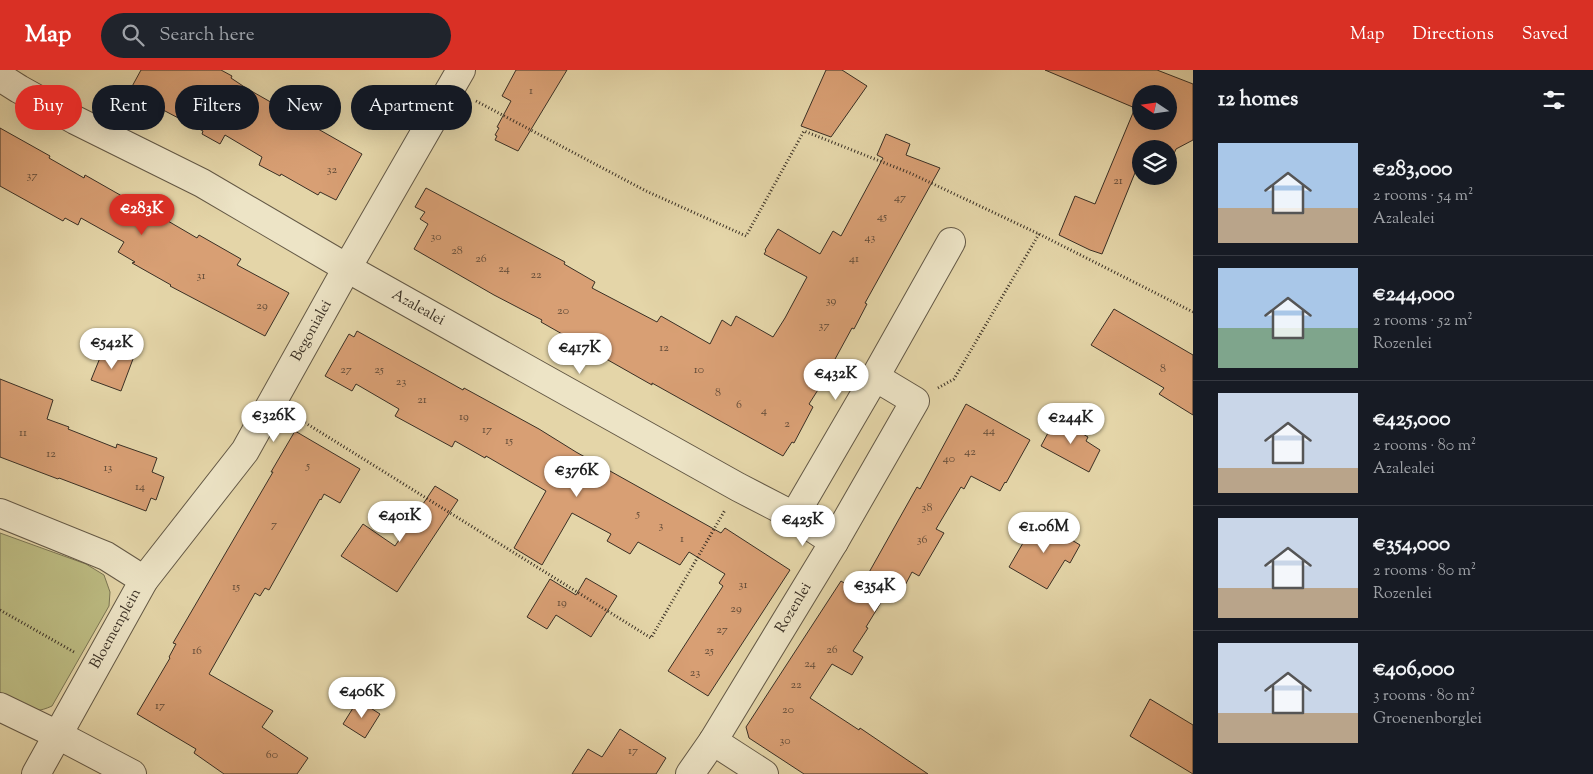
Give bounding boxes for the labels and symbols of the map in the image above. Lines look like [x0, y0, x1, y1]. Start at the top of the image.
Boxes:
house number: 1 [529, 82, 533, 100]
north arrow [1132, 85, 1178, 130]
house number: 32 [327, 161, 338, 179]
house number: 37 [27, 167, 37, 185]
house number: 21 [1113, 172, 1123, 190]
house number: 47 [894, 189, 906, 207]
pin: €283K [107, 194, 177, 236]
house number: 45 [877, 208, 887, 226]
house number: 30 [430, 228, 442, 246]
house number: 43 [865, 229, 876, 247]
house number: 28 [451, 242, 463, 260]
house number: 26 [475, 250, 487, 268]
house number: 41 [849, 250, 859, 268]
house number: 24 [498, 260, 510, 278]
house number: 22 [530, 266, 542, 284]
house number: 31 [197, 267, 205, 285]
street label: Azalealei [388, 285, 448, 331]
house number: 39 [826, 292, 836, 310]
house number: 29 [256, 297, 268, 315]
street label: Begonialei [287, 297, 337, 365]
house number: 20 [557, 302, 569, 320]
house number: 37 [819, 317, 829, 335]
pin: €542K [77, 328, 147, 370]
pin: €417K [545, 332, 615, 375]
house number: 12 [659, 339, 669, 357]
pin: €432K [801, 358, 871, 401]
house number: 8 [1160, 360, 1166, 378]
house number: 27 [340, 361, 352, 379]
house number: 25 [374, 361, 384, 379]
house number: 10 [694, 361, 704, 379]
house number: 23 [396, 373, 406, 391]
house number: 8 [715, 384, 721, 402]
house number: 21 [417, 391, 427, 409]
house number: 6 [736, 396, 742, 414]
pin: €326K [239, 400, 309, 443]
house number: 4 [761, 402, 767, 420]
pin: €244K [1036, 402, 1106, 445]
house number: 19 [459, 408, 469, 426]
house number: 2 [784, 415, 790, 433]
house number: 17 [482, 421, 492, 439]
house number: 44 [983, 422, 995, 440]
house number: 11 [19, 424, 27, 442]
house number: 15 [505, 432, 513, 450]
house number: 42 [964, 443, 976, 461]
house number: 12 [46, 445, 56, 463]
house number: 40 [943, 450, 955, 468]
pin: €376K [542, 456, 612, 498]
house number: 5 [305, 457, 310, 475]
house number: 13 [104, 459, 113, 477]
house number: 14 [135, 478, 145, 496]
house number: 38 [922, 499, 932, 517]
pin: €401K [365, 500, 435, 543]
pin: €425K [768, 504, 838, 547]
house number: 5 [635, 505, 640, 523]
pin: €1.06M [1003, 512, 1085, 554]
house number: 7 [271, 516, 277, 534]
house number: 3 [659, 517, 664, 535]
house number: 1 [680, 530, 684, 548]
house number: 36 [917, 531, 927, 549]
pin: €354K [840, 570, 910, 613]
house number: 31 [739, 576, 747, 594]
house number: 15 [232, 578, 240, 596]
street label: Rozenlei [771, 579, 817, 637]
street label: Bloemenplein [85, 585, 147, 673]
house number: 19 [557, 594, 567, 612]
house number: 29 [730, 600, 742, 618]
house number: 27 [716, 621, 728, 639]
house number: 26 [826, 641, 838, 659]
house number: 16 [192, 642, 202, 660]
house number: 25 [704, 642, 714, 660]
house number: 24 [804, 655, 816, 673]
house number: 23 [690, 664, 700, 682]
pin: €406K [327, 676, 397, 719]
house number: 22 [790, 676, 802, 694]
house number: 17 [155, 697, 165, 715]
house number: 20 [782, 701, 794, 719]
house number: 30 [779, 732, 791, 750]
house number: 17 [628, 742, 638, 760]
house number: 60 [266, 746, 278, 764]

